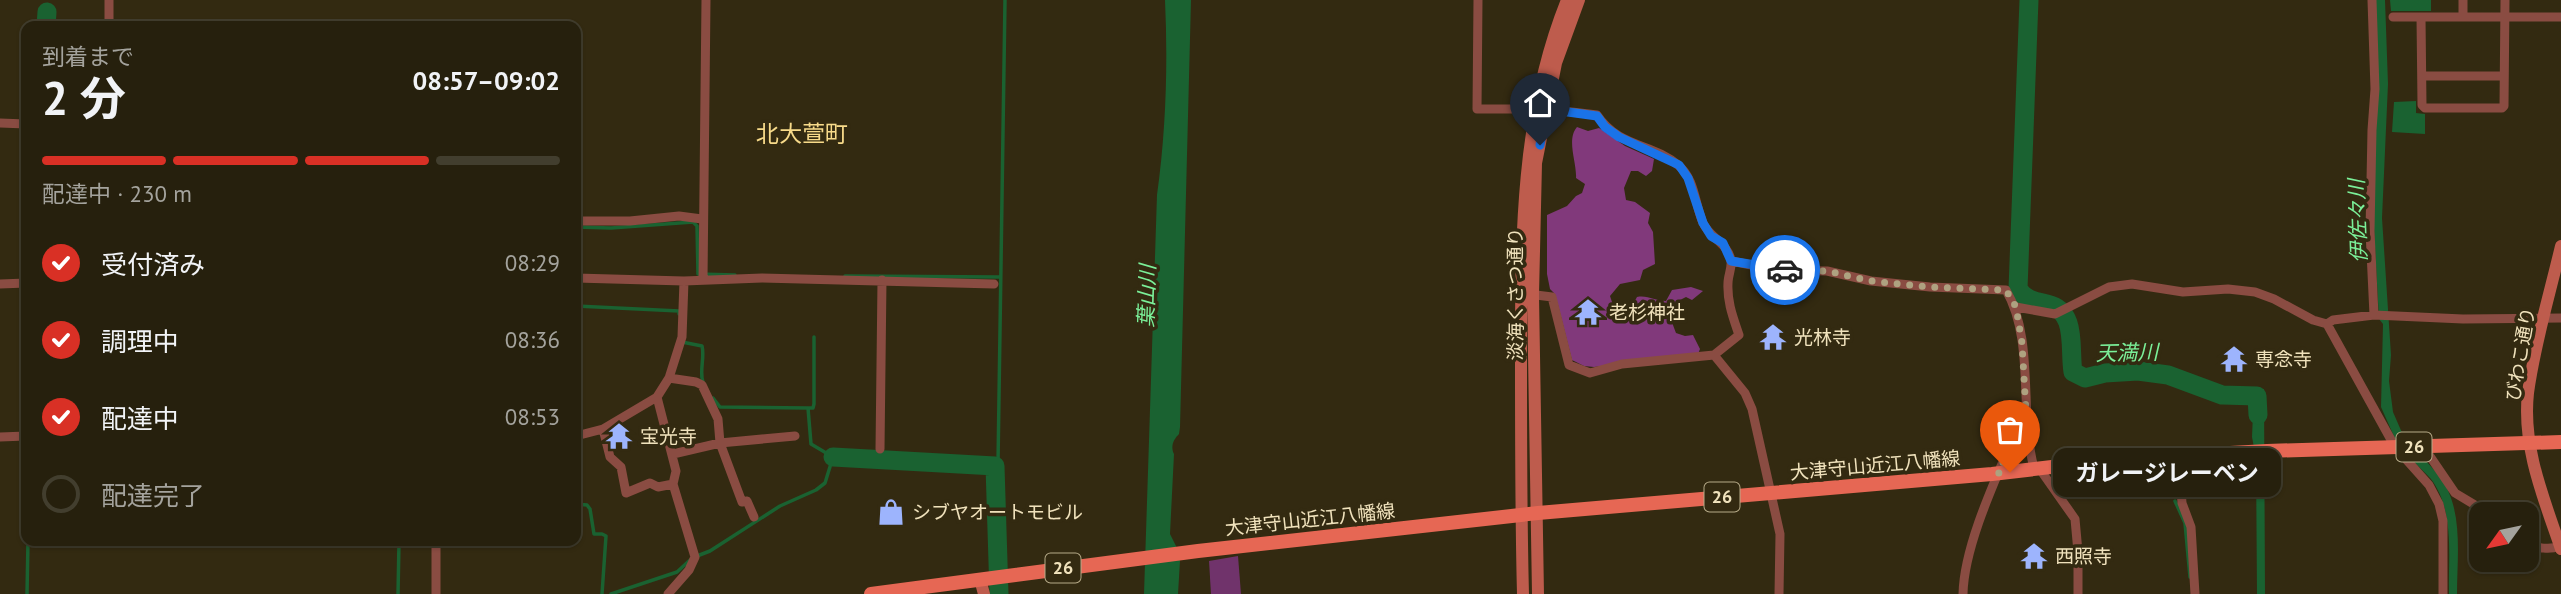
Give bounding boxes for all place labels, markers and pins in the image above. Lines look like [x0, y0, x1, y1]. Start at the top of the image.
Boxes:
pin [1510, 73, 1570, 145]
temple icon: 老杉神社 [1573, 297, 1603, 327]
place label: 老杉神社 [1609, 300, 1685, 324]
temple icon: 光林寺 [1758, 322, 1788, 352]
place label: 光林寺 [1794, 325, 1851, 349]
temple icon: 専念寺 [2219, 344, 2249, 374]
place label: 専念寺 [2255, 347, 2312, 371]
pin [1980, 400, 2040, 472]
temple icon: 宝光寺 [604, 421, 634, 451]
place label: 宝光寺 [640, 424, 697, 448]
callout: ガレージレーベン [2052, 448, 2280, 496]
shop icon: シブヤオートモビル [876, 497, 906, 527]
place label: シブヤオートモビル [912, 500, 1083, 524]
temple icon: 西照寺 [2019, 541, 2049, 571]
place label: 西照寺 [2055, 544, 2112, 568]

